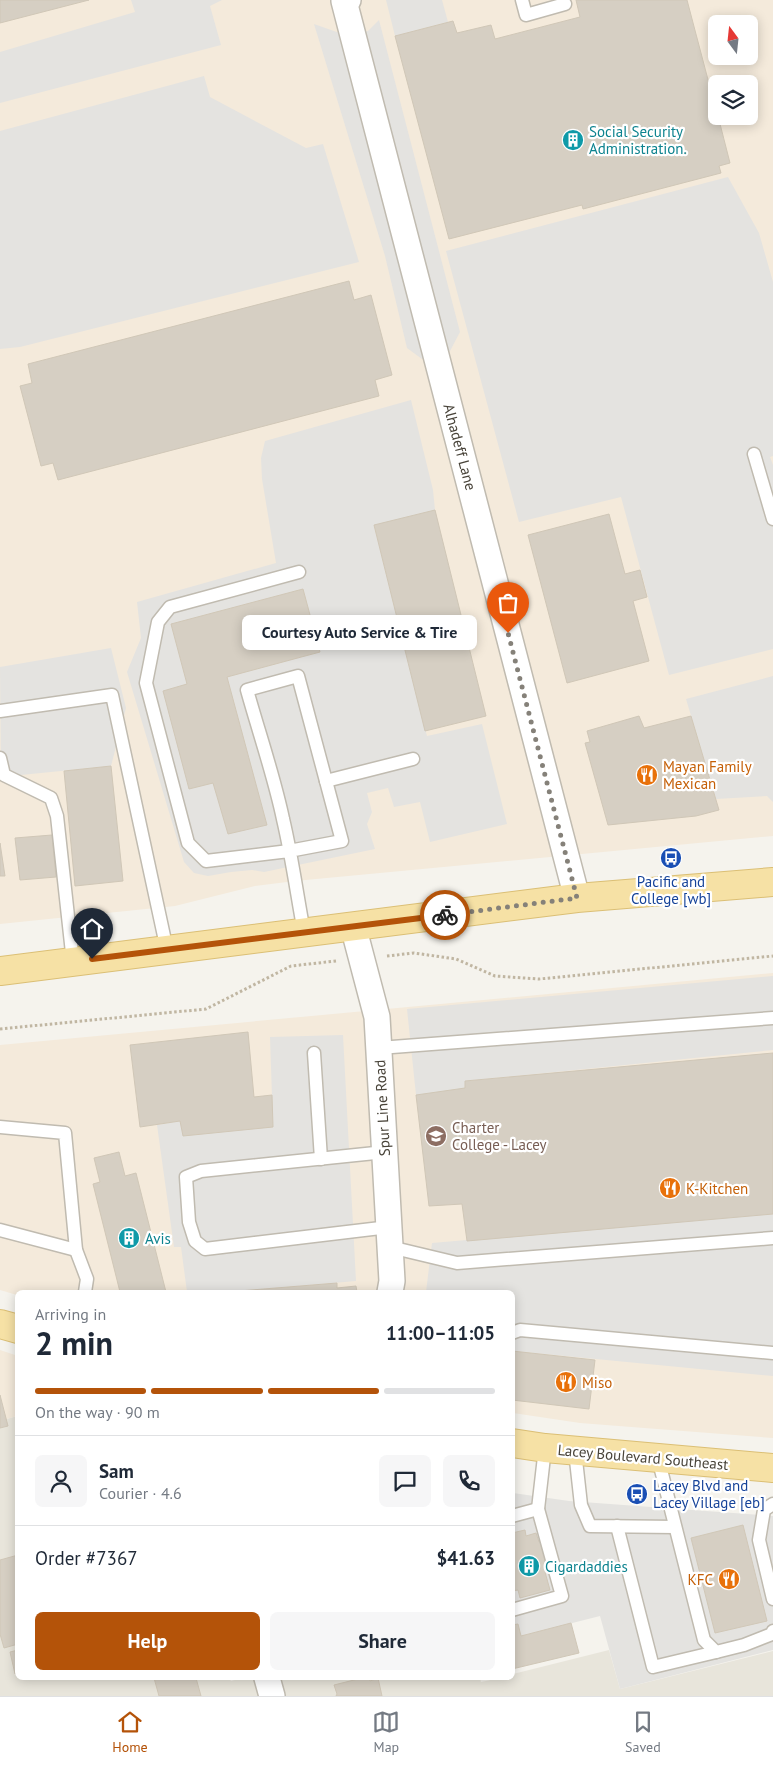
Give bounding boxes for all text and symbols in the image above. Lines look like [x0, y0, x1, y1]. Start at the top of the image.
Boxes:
north arrow [708, 15, 758, 65]
map controls [708, 15, 758, 125]
button: layers [708, 75, 758, 125]
place label: Social Security Administration. [589, 122, 687, 158]
building icon: Social Security Administration. [561, 128, 585, 152]
street label: Alhadeff Lane [439, 402, 481, 492]
pin [487, 582, 529, 633]
icon: bag [494, 589, 522, 617]
callout: Courtesy Auto Service & Tire [243, 616, 478, 650]
text: Courtesy Auto Service & Tire [262, 622, 457, 642]
place label: Mayan Family Mexican [663, 757, 752, 793]
restaurant icon: Mayan Family Mexican [635, 763, 659, 787]
bus stop icon: Pacific and College [wb] [659, 846, 683, 870]
place label: Pacific and College [wb] [631, 872, 711, 908]
courier [420, 890, 470, 940]
icon: bike [431, 901, 459, 929]
pin [71, 908, 113, 959]
icon: home [78, 915, 106, 943]
street label: Spur Line Road [370, 1059, 394, 1157]
place label: Charter College - Lacey [452, 1118, 547, 1154]
school or university icon: Charter College - Lacey [424, 1124, 448, 1148]
restaurant icon: K-Kitchen [658, 1176, 682, 1200]
place label: K-Kitchen [686, 1179, 748, 1198]
building icon: Avis [117, 1226, 141, 1250]
place label: Avis [145, 1229, 171, 1248]
text: Arriving in [35, 1304, 106, 1324]
text: 11:00–11:05 [386, 1321, 495, 1345]
text: 2 min [35, 1322, 113, 1364]
restaurant icon: Miso [554, 1370, 578, 1394]
place label: Miso [582, 1373, 612, 1392]
text: On the way · 90 m [35, 1402, 160, 1422]
street label: Lacey Boulevard Southeast [557, 1440, 729, 1474]
button: person [35, 1455, 87, 1507]
button: chat [379, 1455, 431, 1507]
button: phone [443, 1455, 495, 1507]
text: Sam [99, 1459, 134, 1483]
place label: Lacey Blvd and Lacey Village [eb] [653, 1476, 765, 1512]
bus stop icon: Lacey Blvd and Lacey Village [eb] [625, 1482, 649, 1506]
text: Courier · 4.6 [99, 1483, 182, 1503]
text: Order #7367 [35, 1546, 138, 1570]
text: $41.63 [436, 1546, 495, 1570]
building icon: Cigardaddies [517, 1554, 541, 1578]
place label: Cigardaddies [545, 1557, 628, 1576]
restaurant icon: KFC [717, 1567, 741, 1591]
place label: KFC [688, 1570, 713, 1589]
button: Help [35, 1612, 260, 1670]
button: Share [270, 1612, 495, 1670]
tab: Home [112, 1708, 148, 1756]
tab: Map [372, 1708, 400, 1756]
tab: Saved [625, 1708, 661, 1756]

